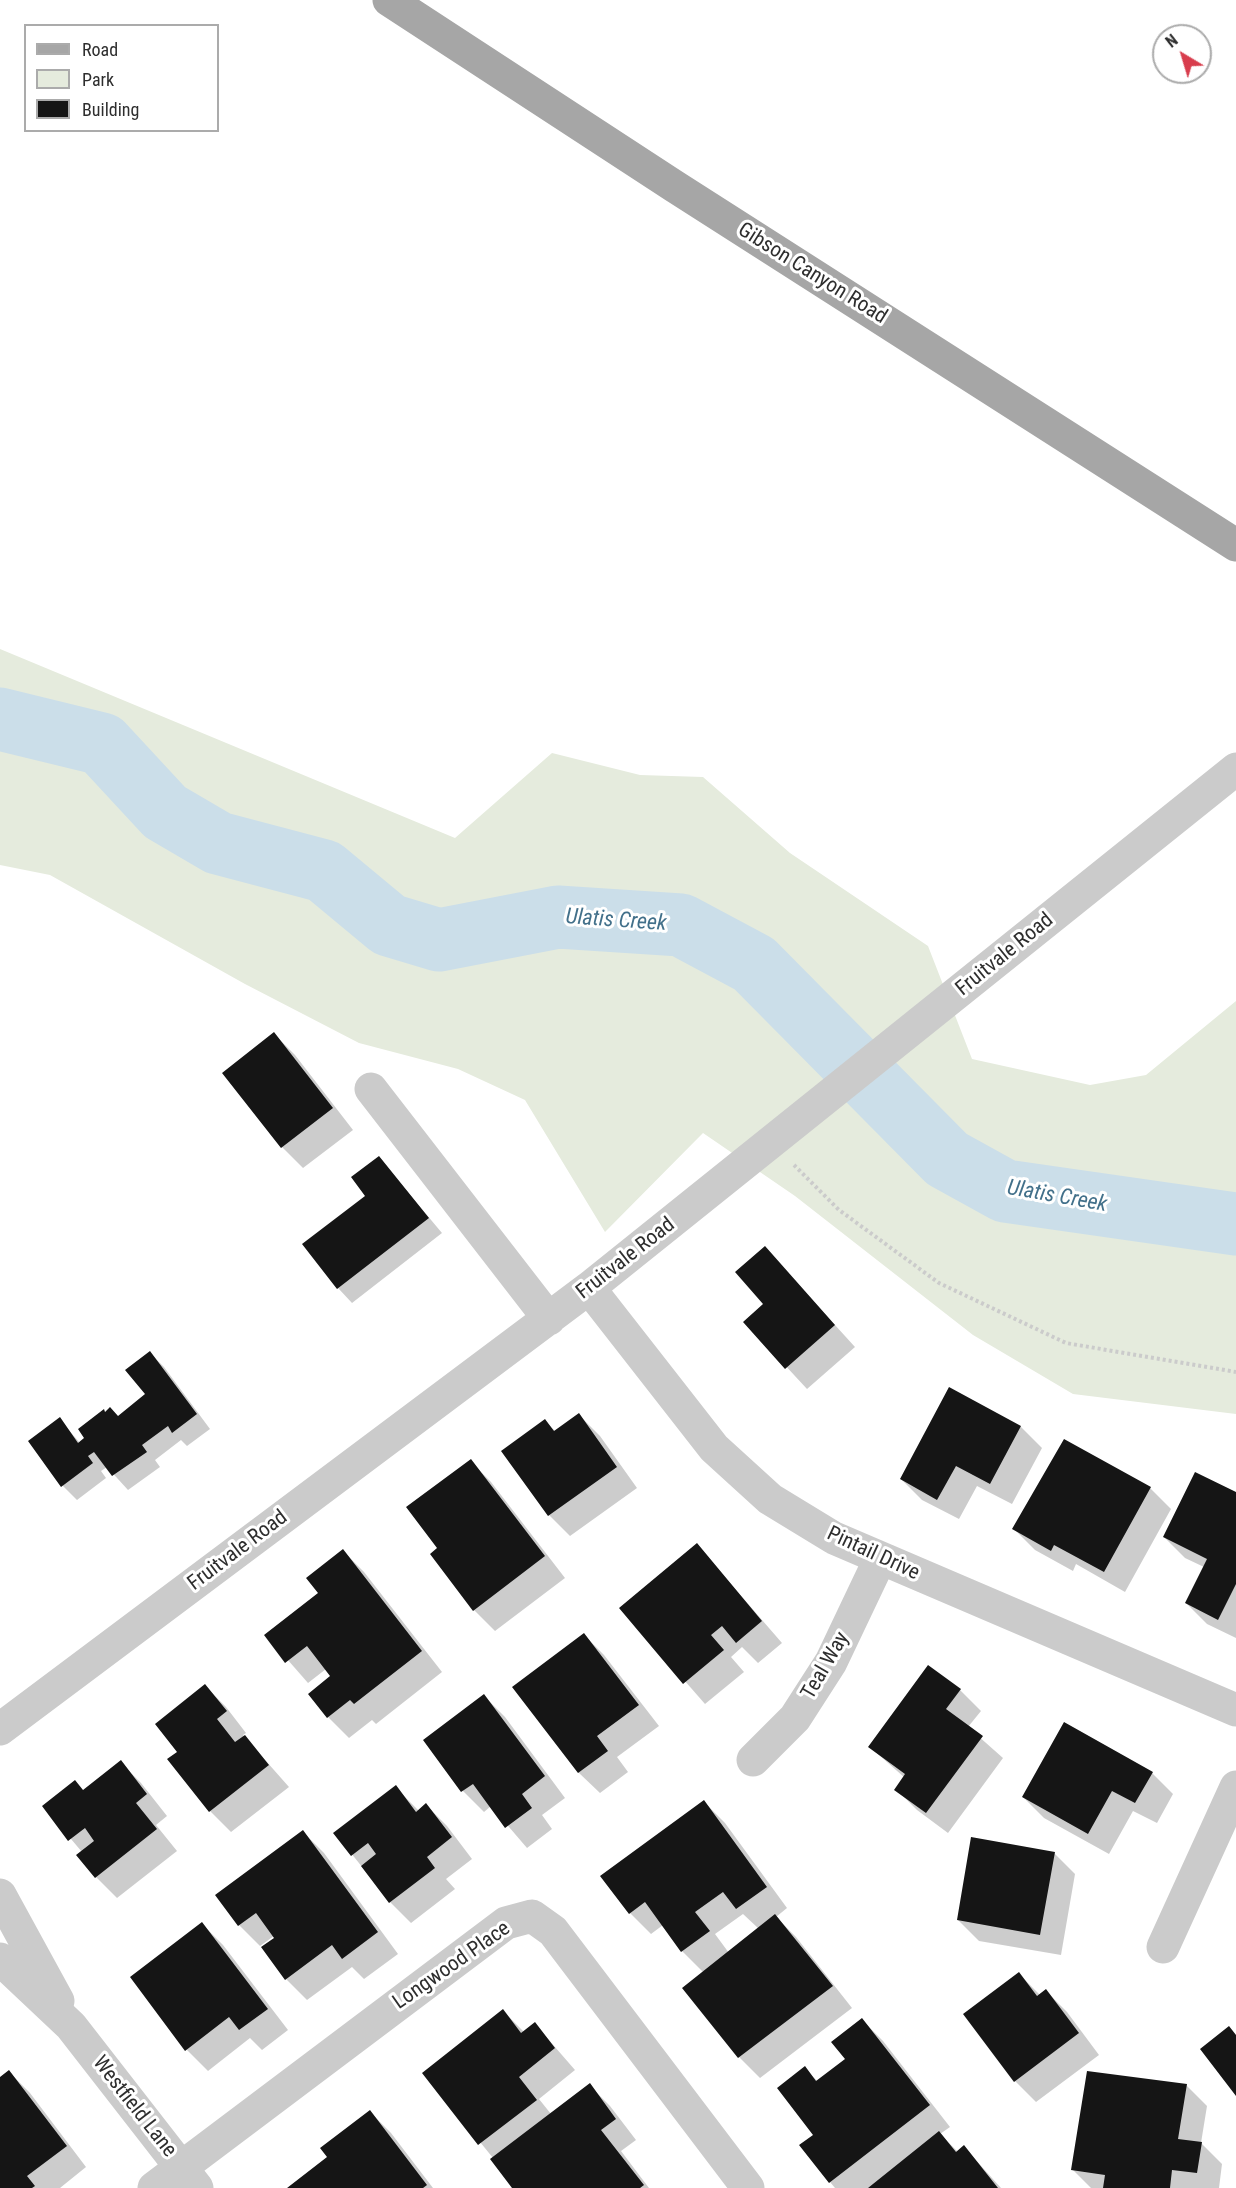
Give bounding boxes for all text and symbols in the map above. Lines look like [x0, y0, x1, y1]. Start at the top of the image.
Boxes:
legend [24, 24, 219, 132]
north arrow [1152, 24, 1212, 84]
text: N [1162, 31, 1182, 52]
text: Road [82, 39, 118, 60]
text: Park [82, 69, 114, 90]
text: Building [82, 99, 139, 120]
street label: Gibson Canyon Road [733, 218, 891, 330]
water label: Ulatis Creek [565, 904, 667, 938]
street label: Fruitvale Road [951, 908, 1059, 1002]
water label: Ulatis Creek [1005, 1175, 1109, 1219]
street label: Fruitvale Road [572, 1213, 680, 1305]
street label: Fruitvale Road [183, 1505, 293, 1597]
street label: Pintail Drive [823, 1522, 923, 1586]
street label: Teal Way [797, 1628, 855, 1704]
street label: Longwood Place [389, 1916, 515, 2016]
street label: Westfield Lane [87, 2051, 181, 2163]

